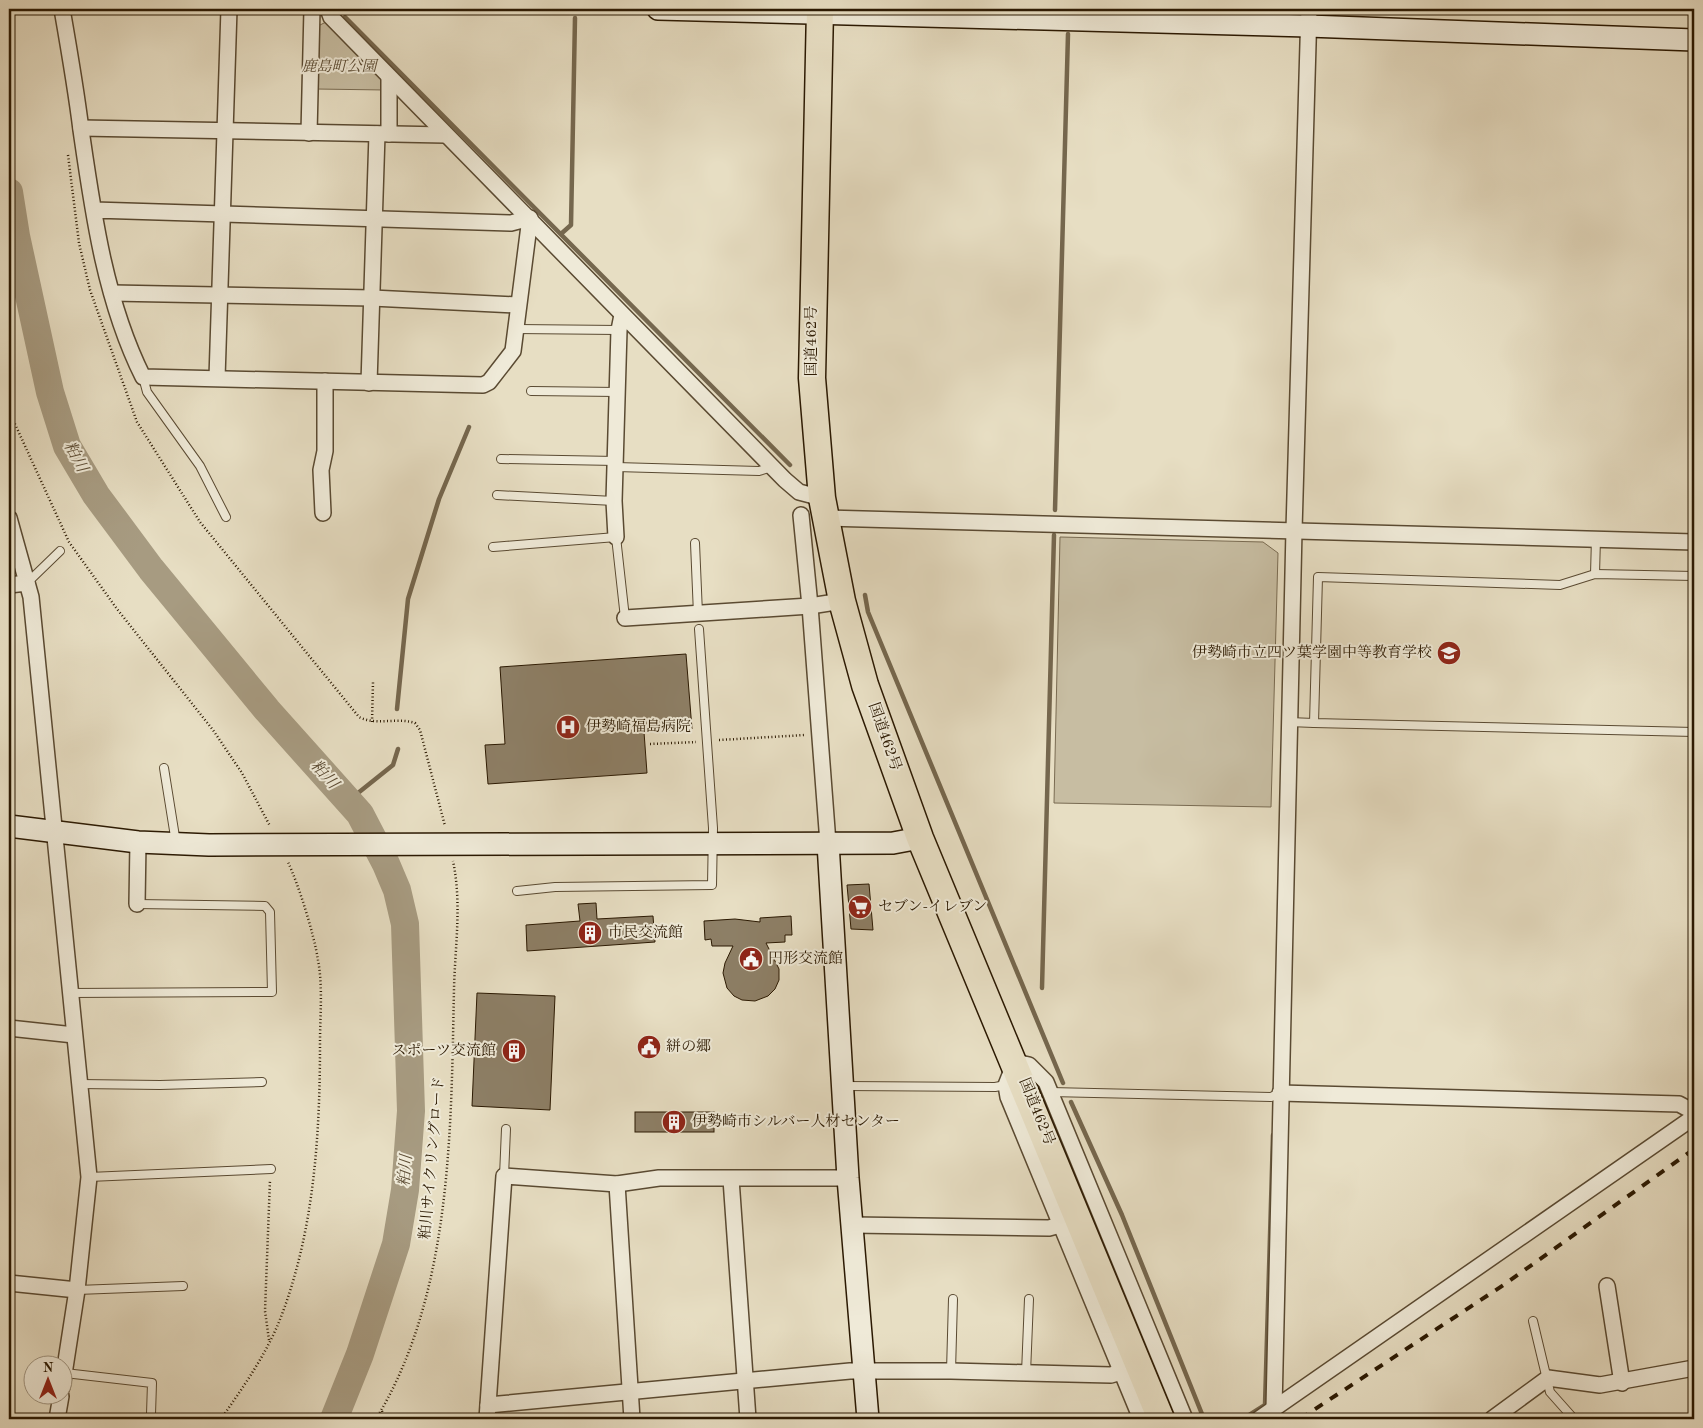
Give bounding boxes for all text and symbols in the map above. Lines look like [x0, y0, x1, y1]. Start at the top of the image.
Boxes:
park label: 鹿島町公園 [301, 58, 379, 75]
street label: 国道462号 [803, 305, 820, 377]
water label: 粕川 [60, 438, 92, 477]
school or university icon: 伊勢崎市立四ツ葉学園中等教育学校 [1436, 640, 1462, 666]
place label: 伊勢崎市立四ツ葉学園中等教育学校 [1192, 644, 1432, 661]
street label: 国道462号 [865, 700, 905, 773]
hospital icon: 伊勢崎福島病院 [555, 714, 581, 740]
place label: 伊勢崎福島病院 [586, 718, 691, 735]
water label: 粕川 [307, 756, 343, 794]
supermarket icon: セブン-イレブン [847, 894, 873, 920]
place label: セブン-イレブン [878, 898, 987, 915]
building icon: 市民交流館 [577, 920, 603, 946]
place label: 市民交流館 [608, 924, 683, 941]
public building icon: 円形交流館 [738, 946, 764, 972]
place label: 円形交流館 [768, 950, 843, 967]
public building icon: 絣の郷 [636, 1034, 662, 1060]
building icon: スポーツ交流館 [501, 1038, 527, 1064]
place label: 絣の郷 [666, 1038, 711, 1055]
place label: スポーツ交流館 [392, 1042, 496, 1059]
street label: 国道462号 [1016, 1075, 1058, 1148]
street label: 粕川サイクリングロード [416, 1076, 448, 1240]
building icon: 伊勢崎市シルバー人材センター [661, 1109, 687, 1135]
place label: 伊勢崎市シルバー人材センター [692, 1113, 900, 1130]
water label: 粕川 [395, 1152, 416, 1188]
north arrow [22, 1356, 72, 1406]
text: N [43, 1361, 54, 1375]

